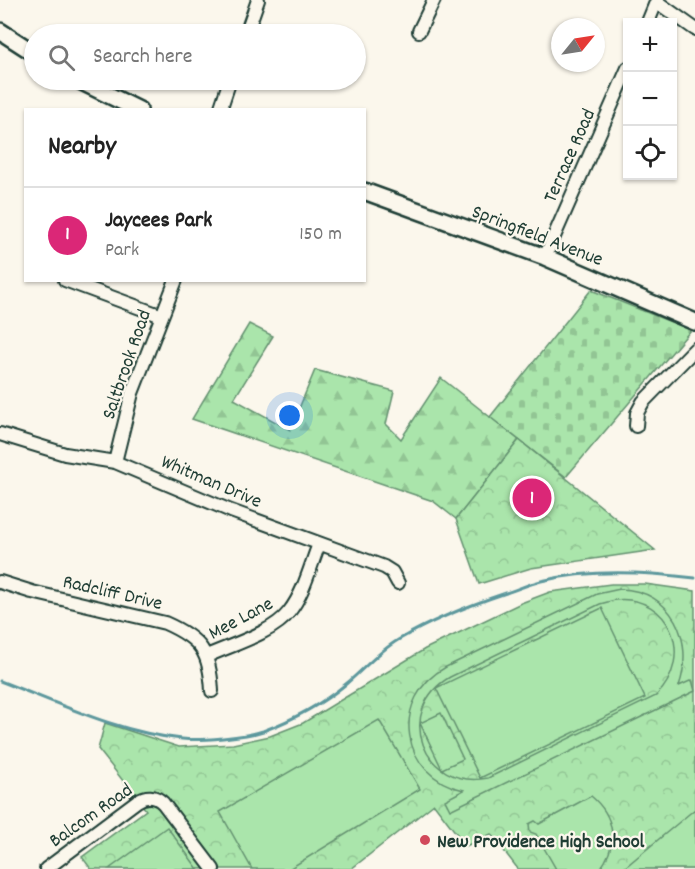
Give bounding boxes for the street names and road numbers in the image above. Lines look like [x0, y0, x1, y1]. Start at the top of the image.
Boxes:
street label: Terrace Road [538, 105, 604, 208]
street label: Springfield Avenue [467, 199, 607, 275]
street label: Saltbrook Road [96, 306, 160, 424]
street label: Whitman Drive [156, 449, 266, 517]
street label: Radcliff Drive [60, 569, 165, 619]
street label: Mee Lane [204, 591, 279, 648]
street label: Balcom Road [44, 777, 139, 856]

